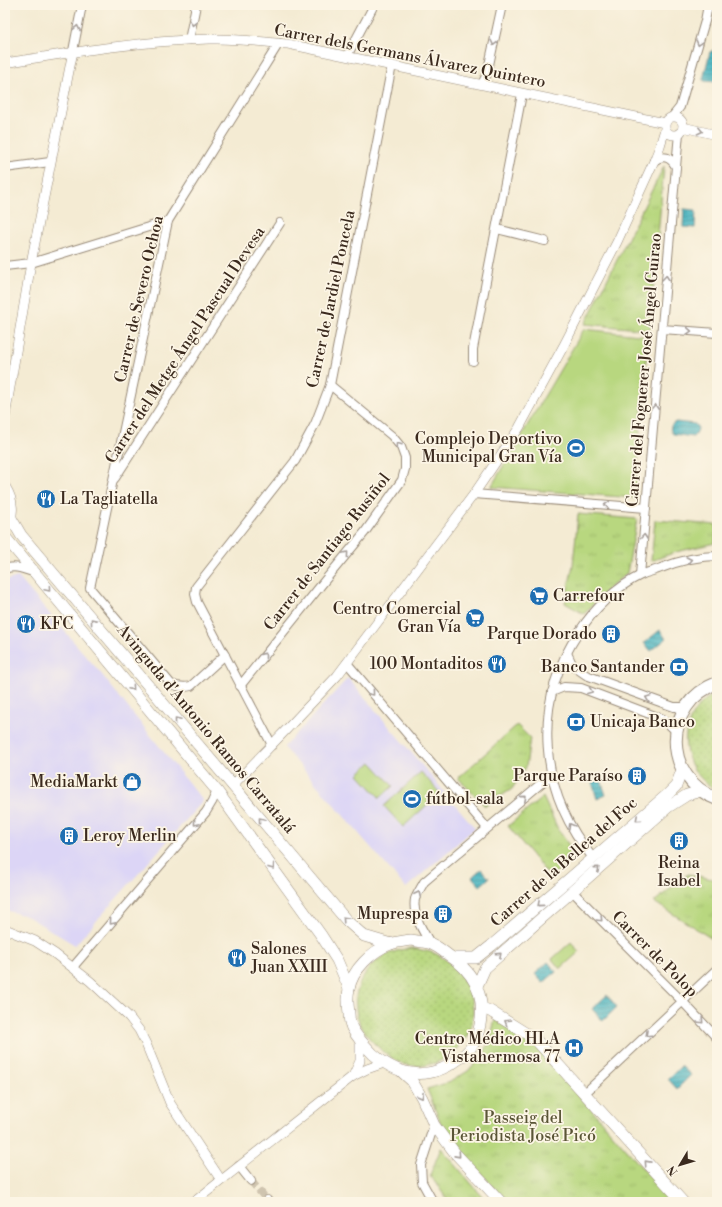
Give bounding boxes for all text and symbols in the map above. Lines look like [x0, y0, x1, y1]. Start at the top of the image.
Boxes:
street label: Carrer dels Germans Álvarez Quintero [273, 18, 548, 92]
one-way arrow [189, 19, 197, 26]
one-way arrow [72, 25, 81, 31]
one-way arrow [695, 39, 704, 46]
one-way arrow [490, 40, 498, 46]
one-way arrow [697, 126, 703, 134]
street label: Carrer de Jardiel Poncela [302, 207, 360, 390]
street label: Carrer de Severo Ochoa [110, 213, 168, 385]
street label: Carrer del Metge Ángel Pascual Devesa [99, 221, 270, 467]
street label: Carrer del Foguerer José Ángel Guirao [620, 232, 666, 508]
one-way arrow [661, 275, 670, 281]
one-way arrow [686, 326, 692, 335]
one-way arrow [650, 404, 659, 410]
place label: Complejo Deportivo Municipal Gran Vía [415, 429, 563, 467]
sports icon: Complejo Deportivo Municipal Gran Vía [565, 437, 587, 459]
one-way arrow [396, 443, 403, 450]
street label: Carrer de Santiago Rusiñol [259, 469, 395, 635]
restaurant icon: La Tagliatella [35, 488, 57, 510]
place label: La Tagliatella [60, 489, 159, 509]
one-way arrow [604, 501, 610, 510]
one-way arrow [639, 534, 648, 540]
one-way arrow [342, 552, 349, 559]
one-way arrow [686, 556, 692, 564]
one-way arrow [44, 584, 51, 591]
supermarket icon: Carrefour [528, 585, 550, 607]
place label: Carrefour [553, 586, 625, 606]
place label: Centro Comercial Gran Vía [333, 599, 462, 637]
supermarket icon: Centro Comercial Gran Vía [464, 607, 486, 629]
restaurant icon: KFC [15, 613, 37, 635]
place label: KFC [40, 614, 73, 634]
one-way arrow [91, 618, 98, 626]
street label: Avinguda d'Antonio Ramos Carratalá [112, 620, 300, 838]
building icon: Parque Dorado [600, 623, 622, 645]
place label: Parque Dorado [487, 624, 597, 644]
one-way arrow [260, 653, 267, 660]
restaurant icon: 100 Montaditos [486, 653, 508, 675]
place label: 100 Montaditos [370, 654, 483, 674]
bank icon: Banco Santander [668, 656, 690, 678]
place label: Banco Santander [540, 657, 665, 677]
one-way arrow [127, 683, 134, 691]
one-way arrow [586, 686, 593, 694]
one-way arrow [368, 688, 375, 696]
one-way arrow [645, 694, 652, 702]
bank icon: Unicaja Banco [565, 711, 587, 733]
place label: Unicaja Banco [590, 712, 695, 732]
one-way arrow [175, 718, 182, 725]
building icon: Parque Paraíso [626, 765, 648, 787]
place label: Parque Paraíso [513, 766, 623, 786]
shop icon: MediaMarkt [121, 771, 143, 793]
place label: MediaMarkt [30, 772, 118, 792]
sports icon: fútbol-sala [401, 788, 423, 810]
place label: fútbol-sala [426, 789, 505, 809]
street label: Carrer de la Bellea del Foc [487, 793, 641, 931]
one-way arrow [519, 796, 526, 803]
one-way arrow [636, 815, 643, 822]
one-way arrow [259, 817, 266, 824]
one-way arrow [194, 818, 201, 826]
one-way arrow [568, 823, 575, 830]
building icon: Leroy Merlin [58, 825, 80, 847]
place label: Leroy Merlin [83, 826, 177, 846]
building icon: Reina Isabel [668, 830, 690, 852]
place label: Reina Isabel [657, 853, 701, 891]
one-way arrow [267, 863, 274, 870]
one-way arrow [592, 867, 600, 874]
one-way arrow [413, 891, 421, 899]
one-way arrow [537, 900, 545, 907]
building icon: Muprespa [432, 903, 454, 925]
place label: Muprespa [357, 904, 430, 924]
street label: Carrer de Polop [608, 907, 702, 1001]
one-way arrow [595, 914, 603, 922]
one-way arrow [342, 916, 350, 924]
one-way arrow [109, 917, 116, 925]
place label: Salones Juan XXIII [250, 939, 328, 977]
restaurant icon: Salones Juan XXIII [226, 947, 248, 969]
one-way arrow [494, 952, 502, 960]
one-way arrow [696, 1016, 704, 1024]
one-way arrow [504, 1019, 511, 1026]
place label: Centro Médico HLA Vistahermosa 77 [415, 1029, 561, 1067]
one-way arrow [645, 1029, 653, 1036]
hospital icon: Centro Médico HLA Vistahermosa 77 [563, 1037, 585, 1059]
one-way arrow [416, 1092, 424, 1099]
park label: Passeig del Periodista José Picó [450, 1108, 596, 1146]
north arrow [660, 1145, 700, 1185]
one-way arrow [453, 1151, 460, 1158]
one-way arrow [645, 1160, 652, 1167]
text: N [665, 1163, 681, 1178]

